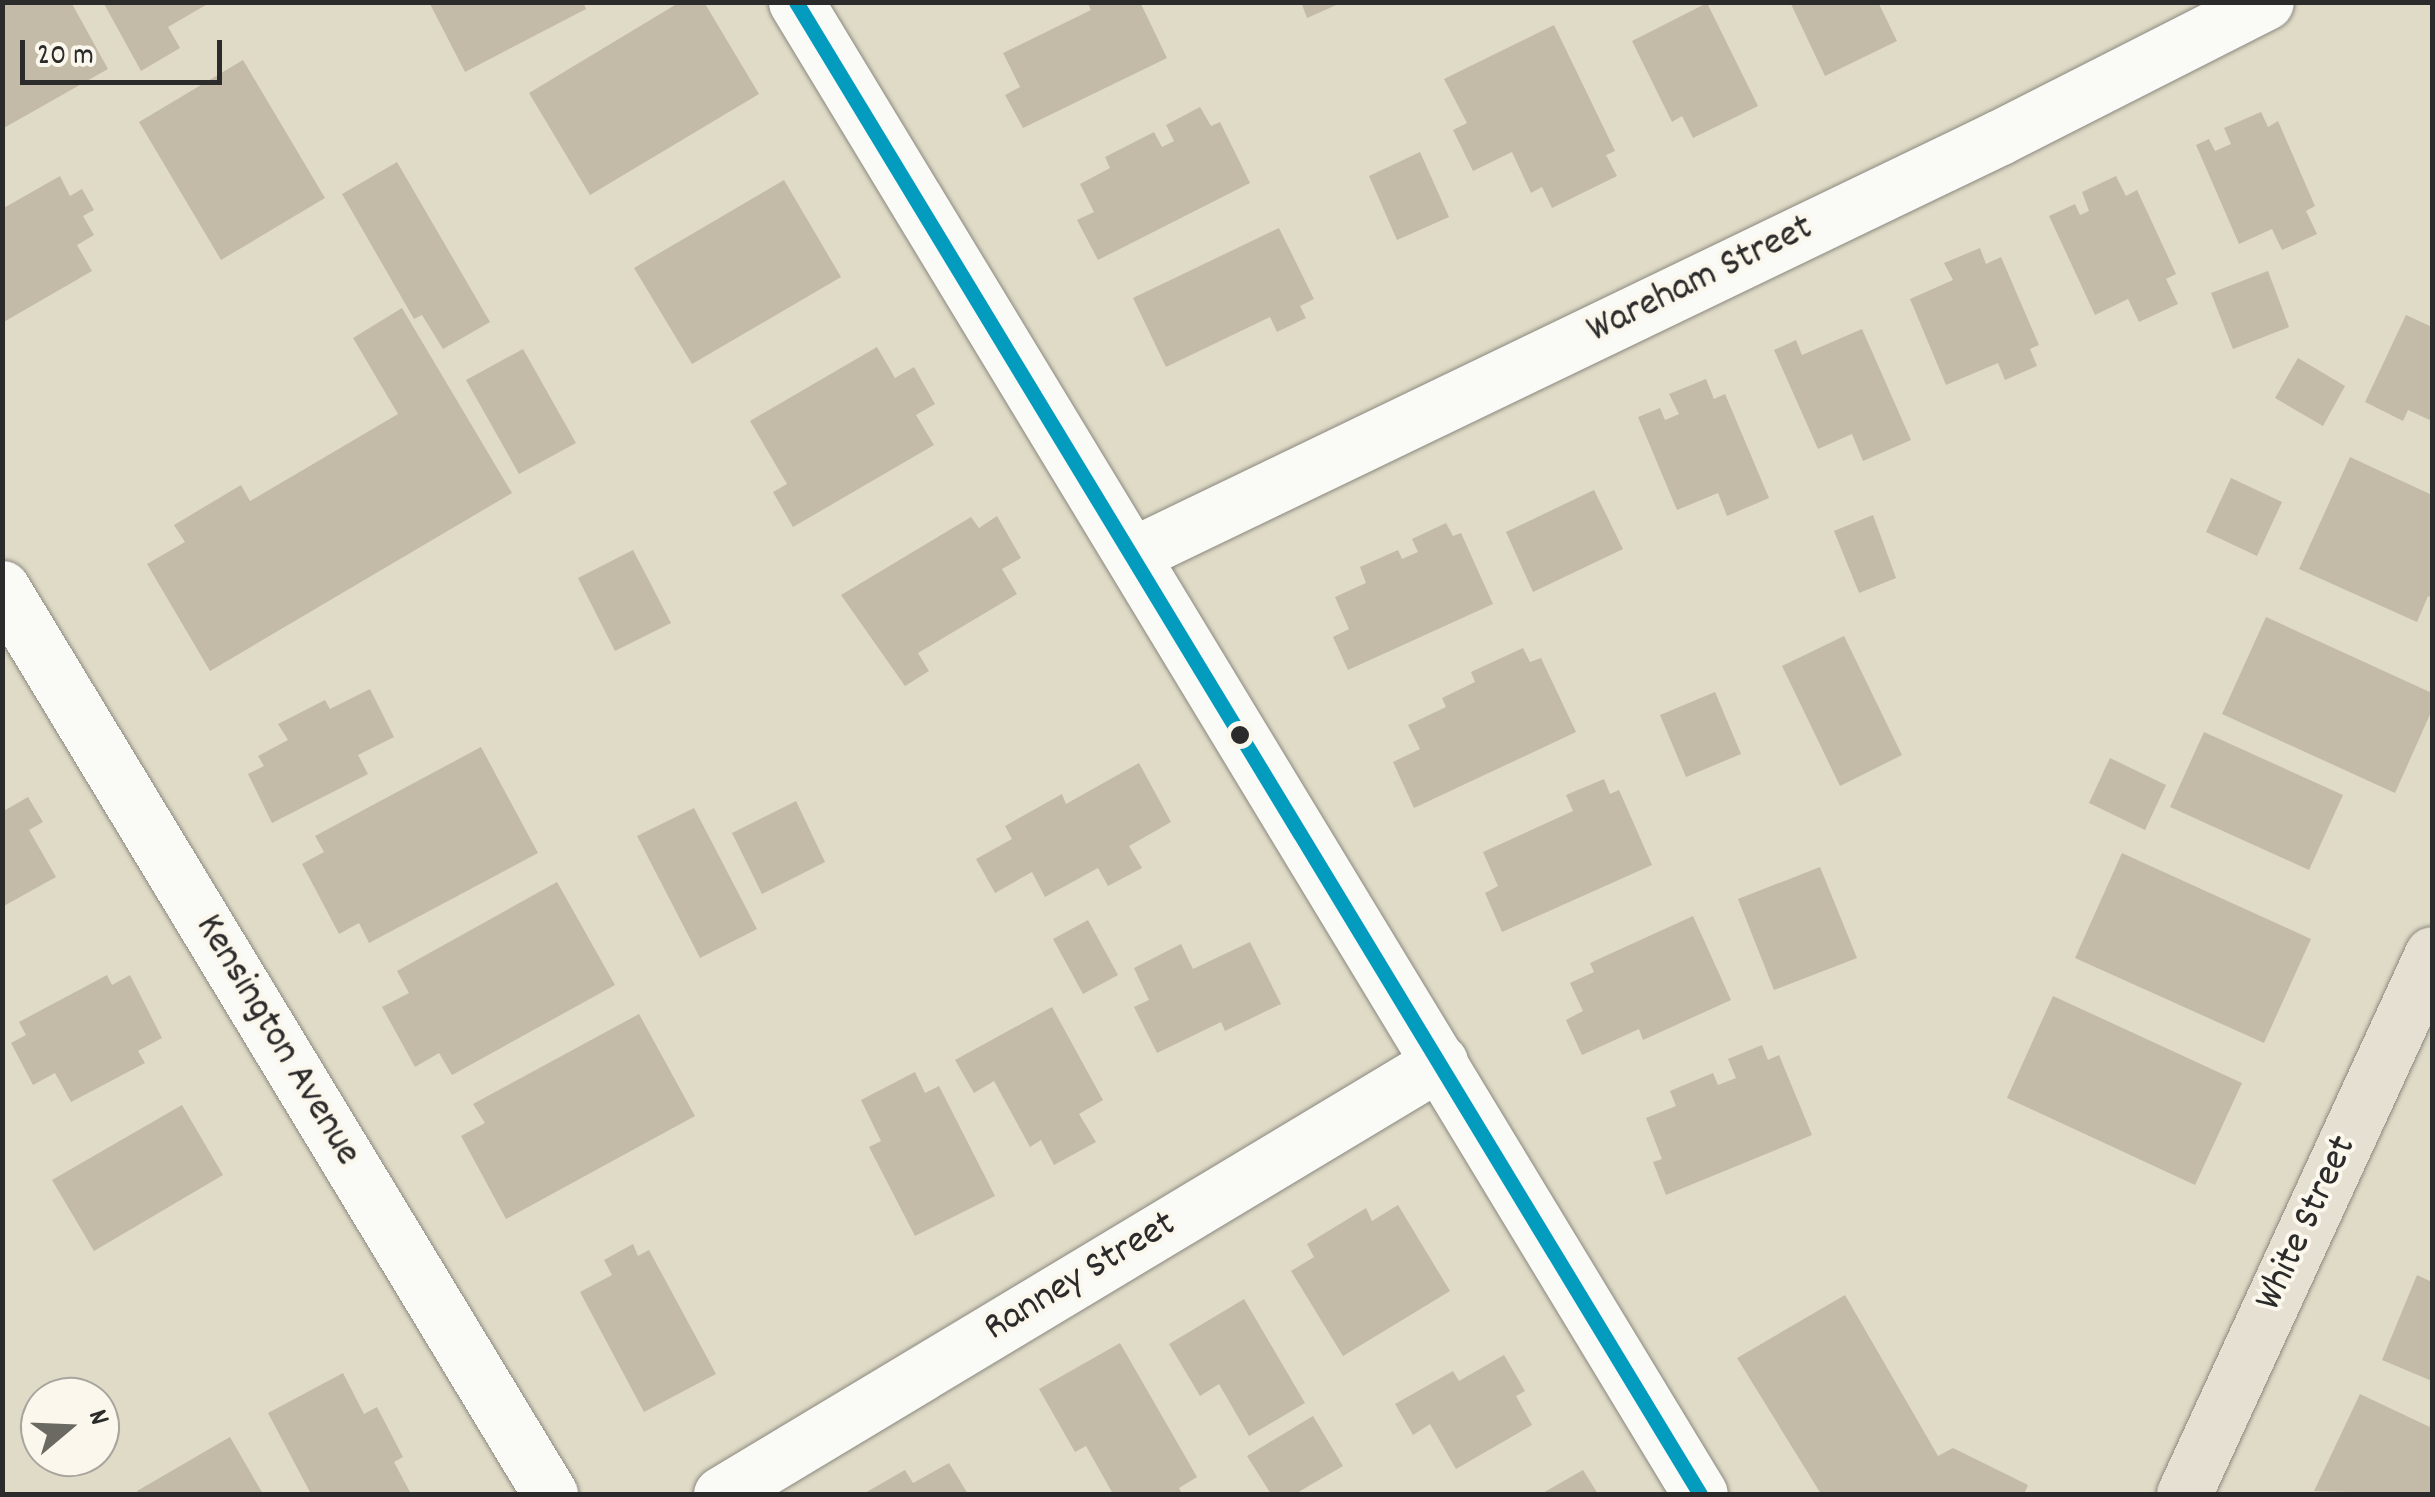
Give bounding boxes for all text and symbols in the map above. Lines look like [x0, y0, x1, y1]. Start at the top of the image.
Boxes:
scale bar [25, 20, 228, 82]
text: 20 m [37, 36, 94, 79]
street label: Wareham Street [1580, 206, 1822, 356]
unlabelled marker [1230, 725, 1250, 745]
street label: Kensington Avenue [182, 907, 370, 1175]
street label: White Street [2247, 1129, 2369, 1319]
street label: Ranney Street [976, 1202, 1186, 1354]
north arrow [20, 1377, 120, 1477]
text: N [75, 1405, 118, 1431]

